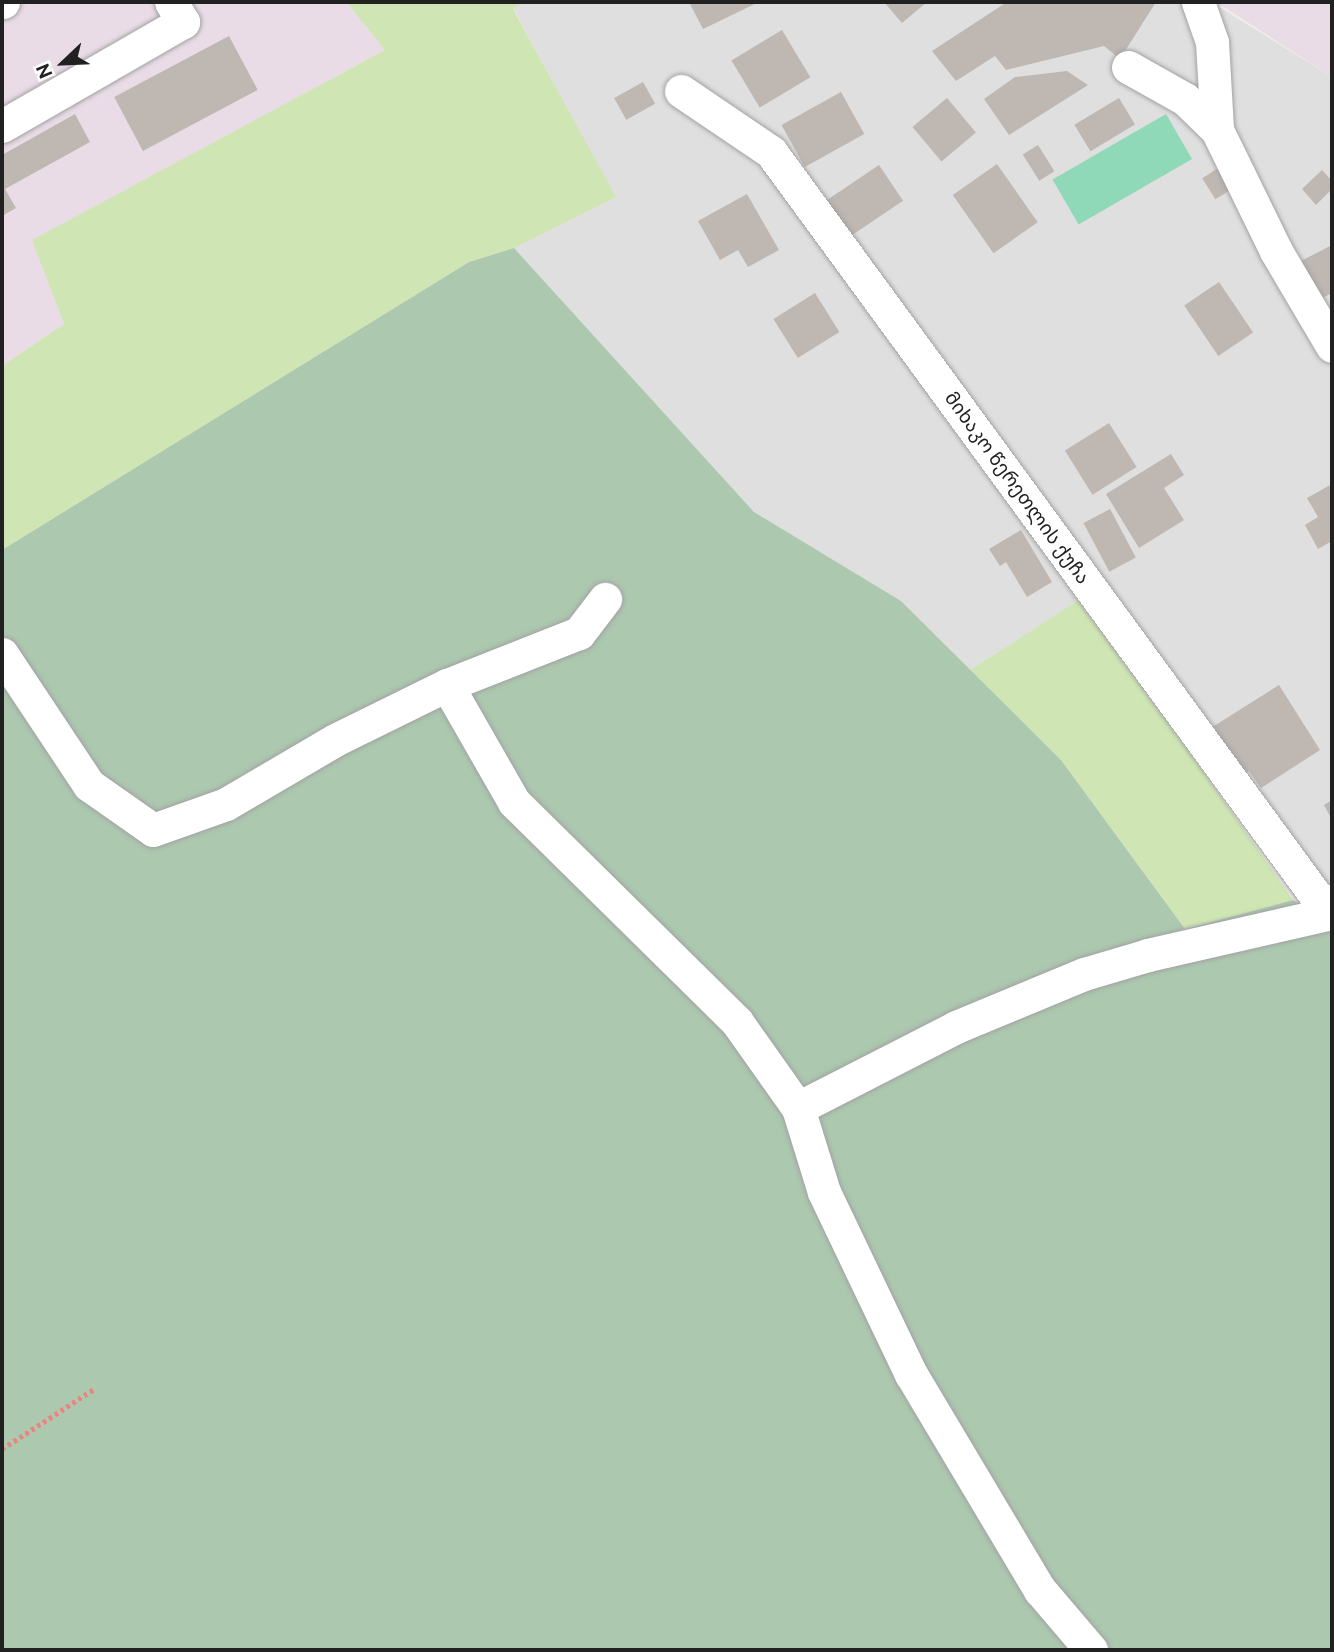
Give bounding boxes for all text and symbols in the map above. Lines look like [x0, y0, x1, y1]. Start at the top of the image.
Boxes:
north arrow [28, 28, 98, 98]
text: N [31, 60, 57, 82]
street label: მიხაკო წერეთლის ქუჩა [940, 388, 1094, 588]

